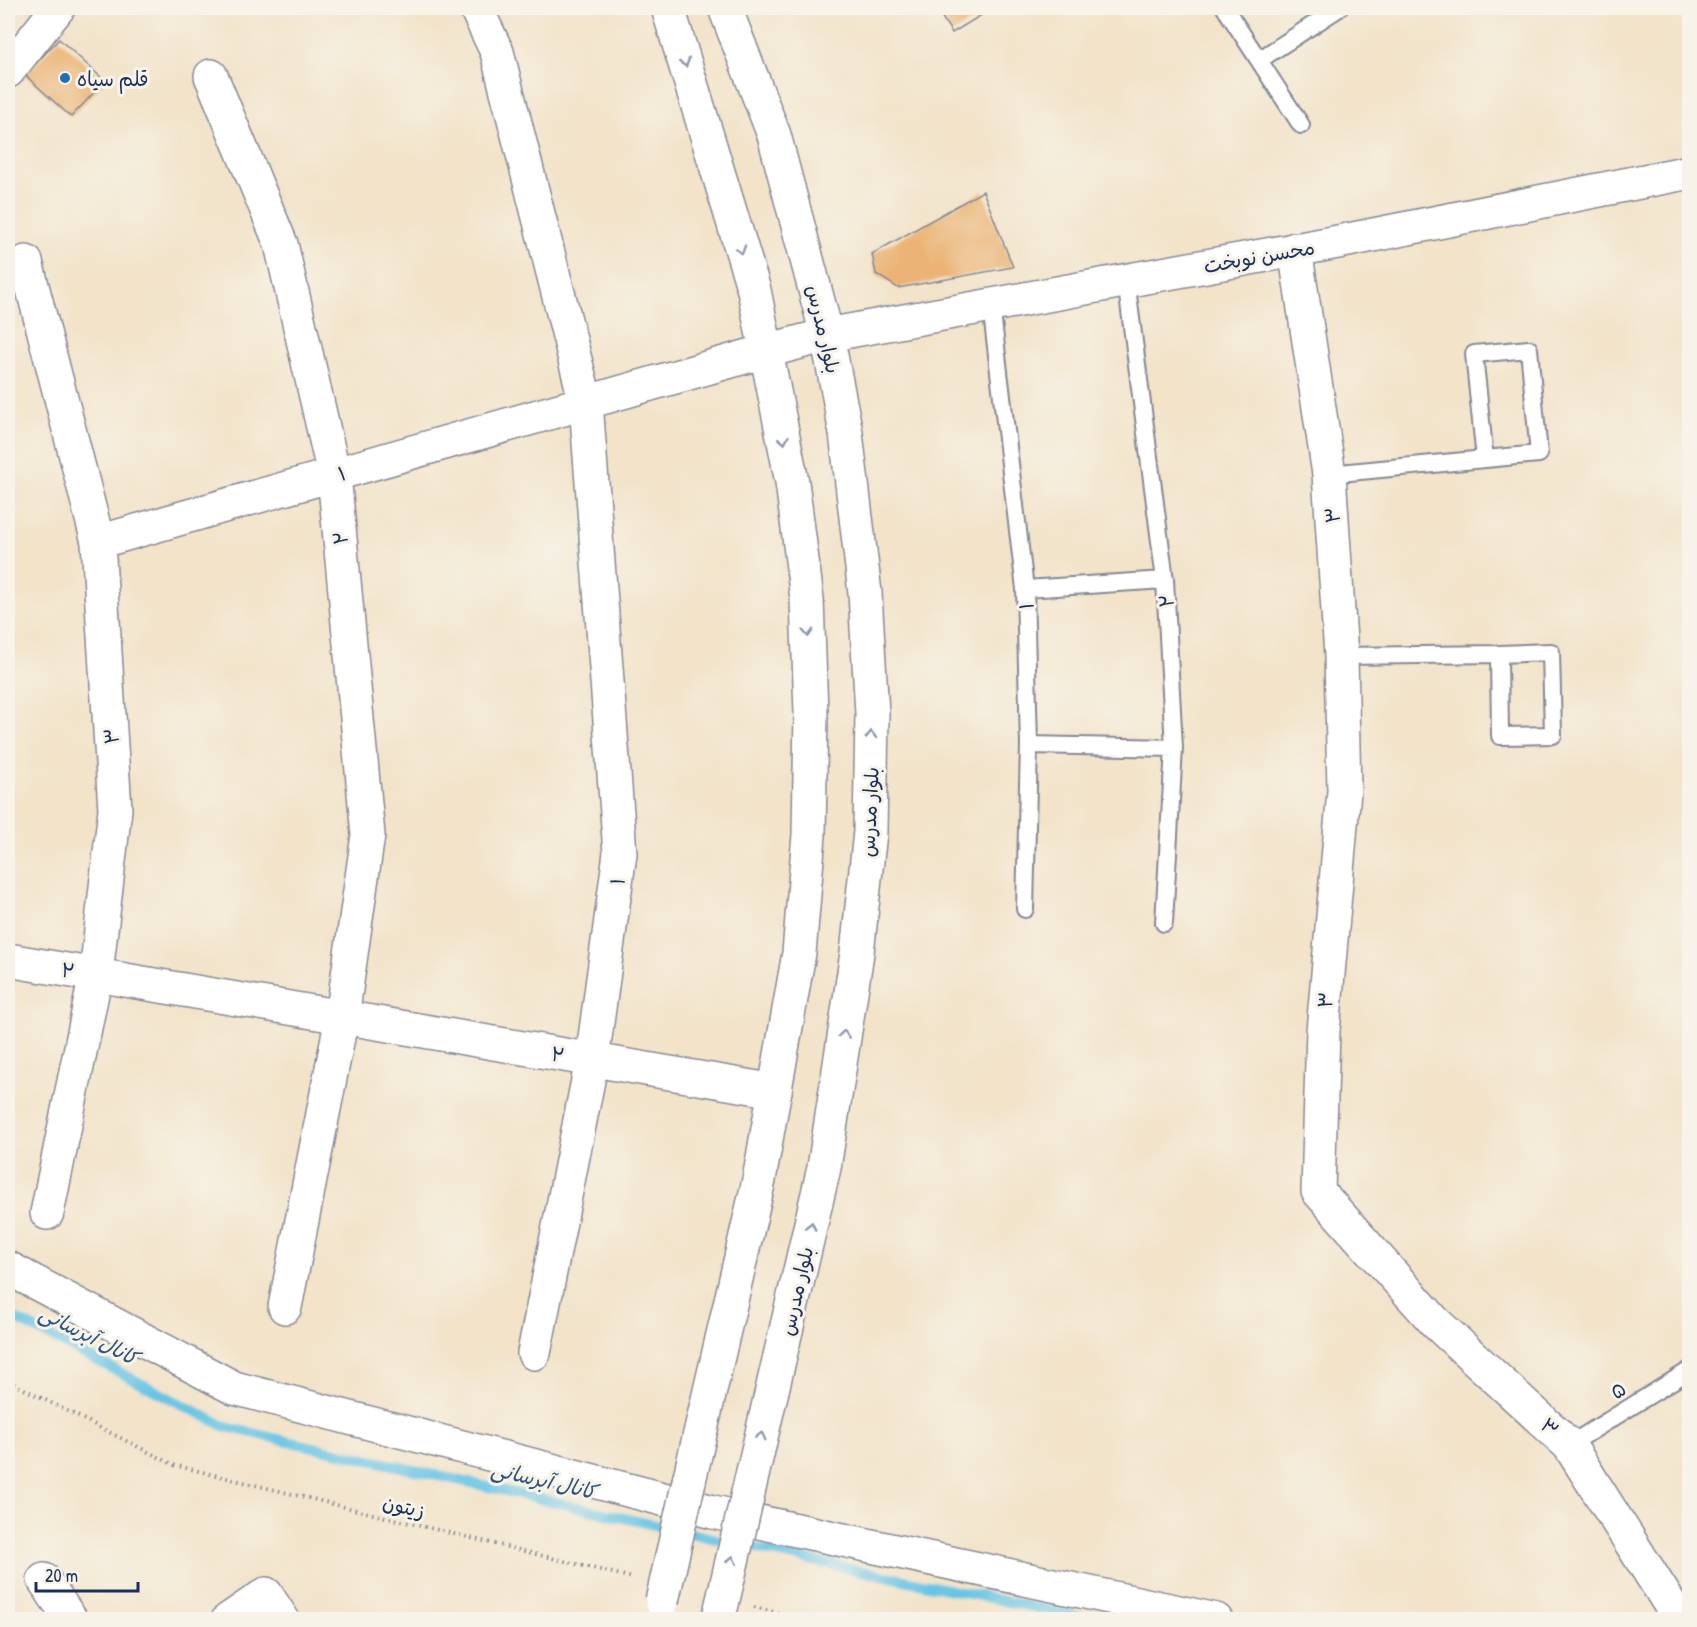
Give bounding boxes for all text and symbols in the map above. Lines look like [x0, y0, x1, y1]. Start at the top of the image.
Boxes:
one-way arrow [678, 57, 690, 68]
place label: قلم سیاه [77, 65, 149, 94]
marker: قلم سیاه [58, 71, 72, 85]
street label: محسن نوبخت [1201, 233, 1317, 279]
one-way arrow [734, 244, 746, 255]
street label: بلوار مدرس [801, 282, 847, 376]
one-way arrow [777, 435, 790, 445]
street label: ۱ [335, 459, 349, 487]
street label: ۳ [1318, 506, 1346, 524]
street label: ۲ [326, 530, 354, 546]
street label: ۲ [1152, 594, 1180, 608]
street label: ۱ [1012, 602, 1040, 610]
one-way arrow [802, 629, 815, 638]
street label: ۳ [97, 727, 125, 745]
one-way arrow [865, 731, 877, 740]
street label: بلوار مدرس [853, 766, 885, 858]
street label: ۱ [603, 876, 631, 886]
street label: ۲ [59, 956, 77, 984]
street label: ۳ [1311, 991, 1339, 1009]
one-way arrow [838, 1029, 850, 1038]
street label: ۲ [549, 1040, 567, 1068]
one-way arrow [803, 1221, 816, 1231]
street label: بلوار مدرس [773, 1244, 819, 1338]
water label: کانال آبرسانی [35, 1298, 147, 1374]
street label: ۵ [1605, 1375, 1631, 1405]
street label: ۳ [1535, 1411, 1565, 1443]
one-way arrow [754, 1431, 767, 1441]
water label: کانال آبرسانی [489, 1454, 603, 1507]
street label: زیتون [380, 1488, 428, 1524]
scale bar [36, 1555, 138, 1593]
one-way arrow [725, 1555, 738, 1565]
text: 20 m [45, 1563, 78, 1588]

